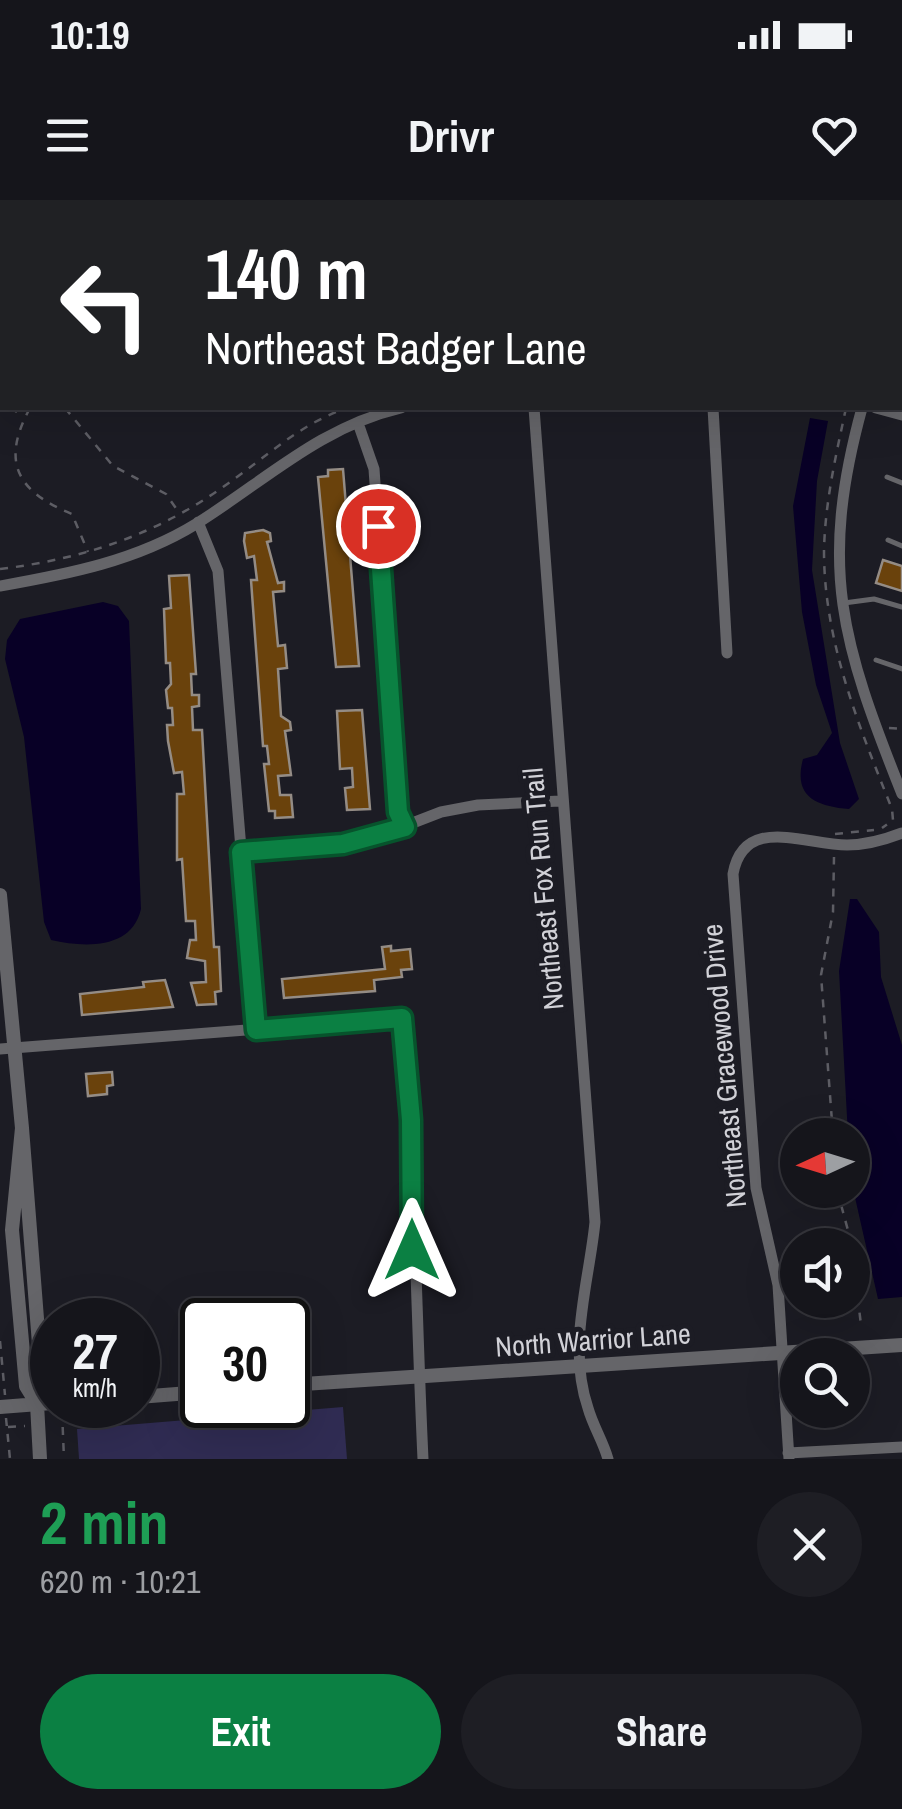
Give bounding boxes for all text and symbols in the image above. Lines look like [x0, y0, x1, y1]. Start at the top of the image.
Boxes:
text: 10:19 [50, 10, 130, 61]
text: Drivr [408, 105, 494, 166]
icon: menu [40, 108, 95, 163]
icon: heart [807, 108, 862, 163]
text: 140 m [205, 227, 368, 321]
icon: left [40, 240, 170, 370]
text: Northeast Badger Lane [205, 317, 587, 378]
pin [336, 484, 421, 569]
icon: arrive [351, 499, 406, 554]
street label: Northeast Fox Run Trail [513, 766, 573, 1012]
street label: Northeast Gracewood Drive [693, 923, 755, 1209]
north arrow [780, 1118, 870, 1208]
map controls [780, 1118, 870, 1428]
position arrow [360, 1198, 464, 1302]
button: sound [780, 1228, 870, 1318]
speed limit sign: 30 [180, 1298, 310, 1428]
street label: North Warrior Lane [494, 1314, 692, 1366]
text: 27 [72, 1317, 118, 1385]
button: search [780, 1338, 870, 1428]
text: km/h [73, 1371, 117, 1405]
text: 2 min [40, 1482, 169, 1563]
button: close [757, 1492, 862, 1597]
text: 620 m · 10:21 [40, 1560, 200, 1603]
button: Exit [40, 1674, 441, 1789]
button: Share [461, 1674, 862, 1789]

